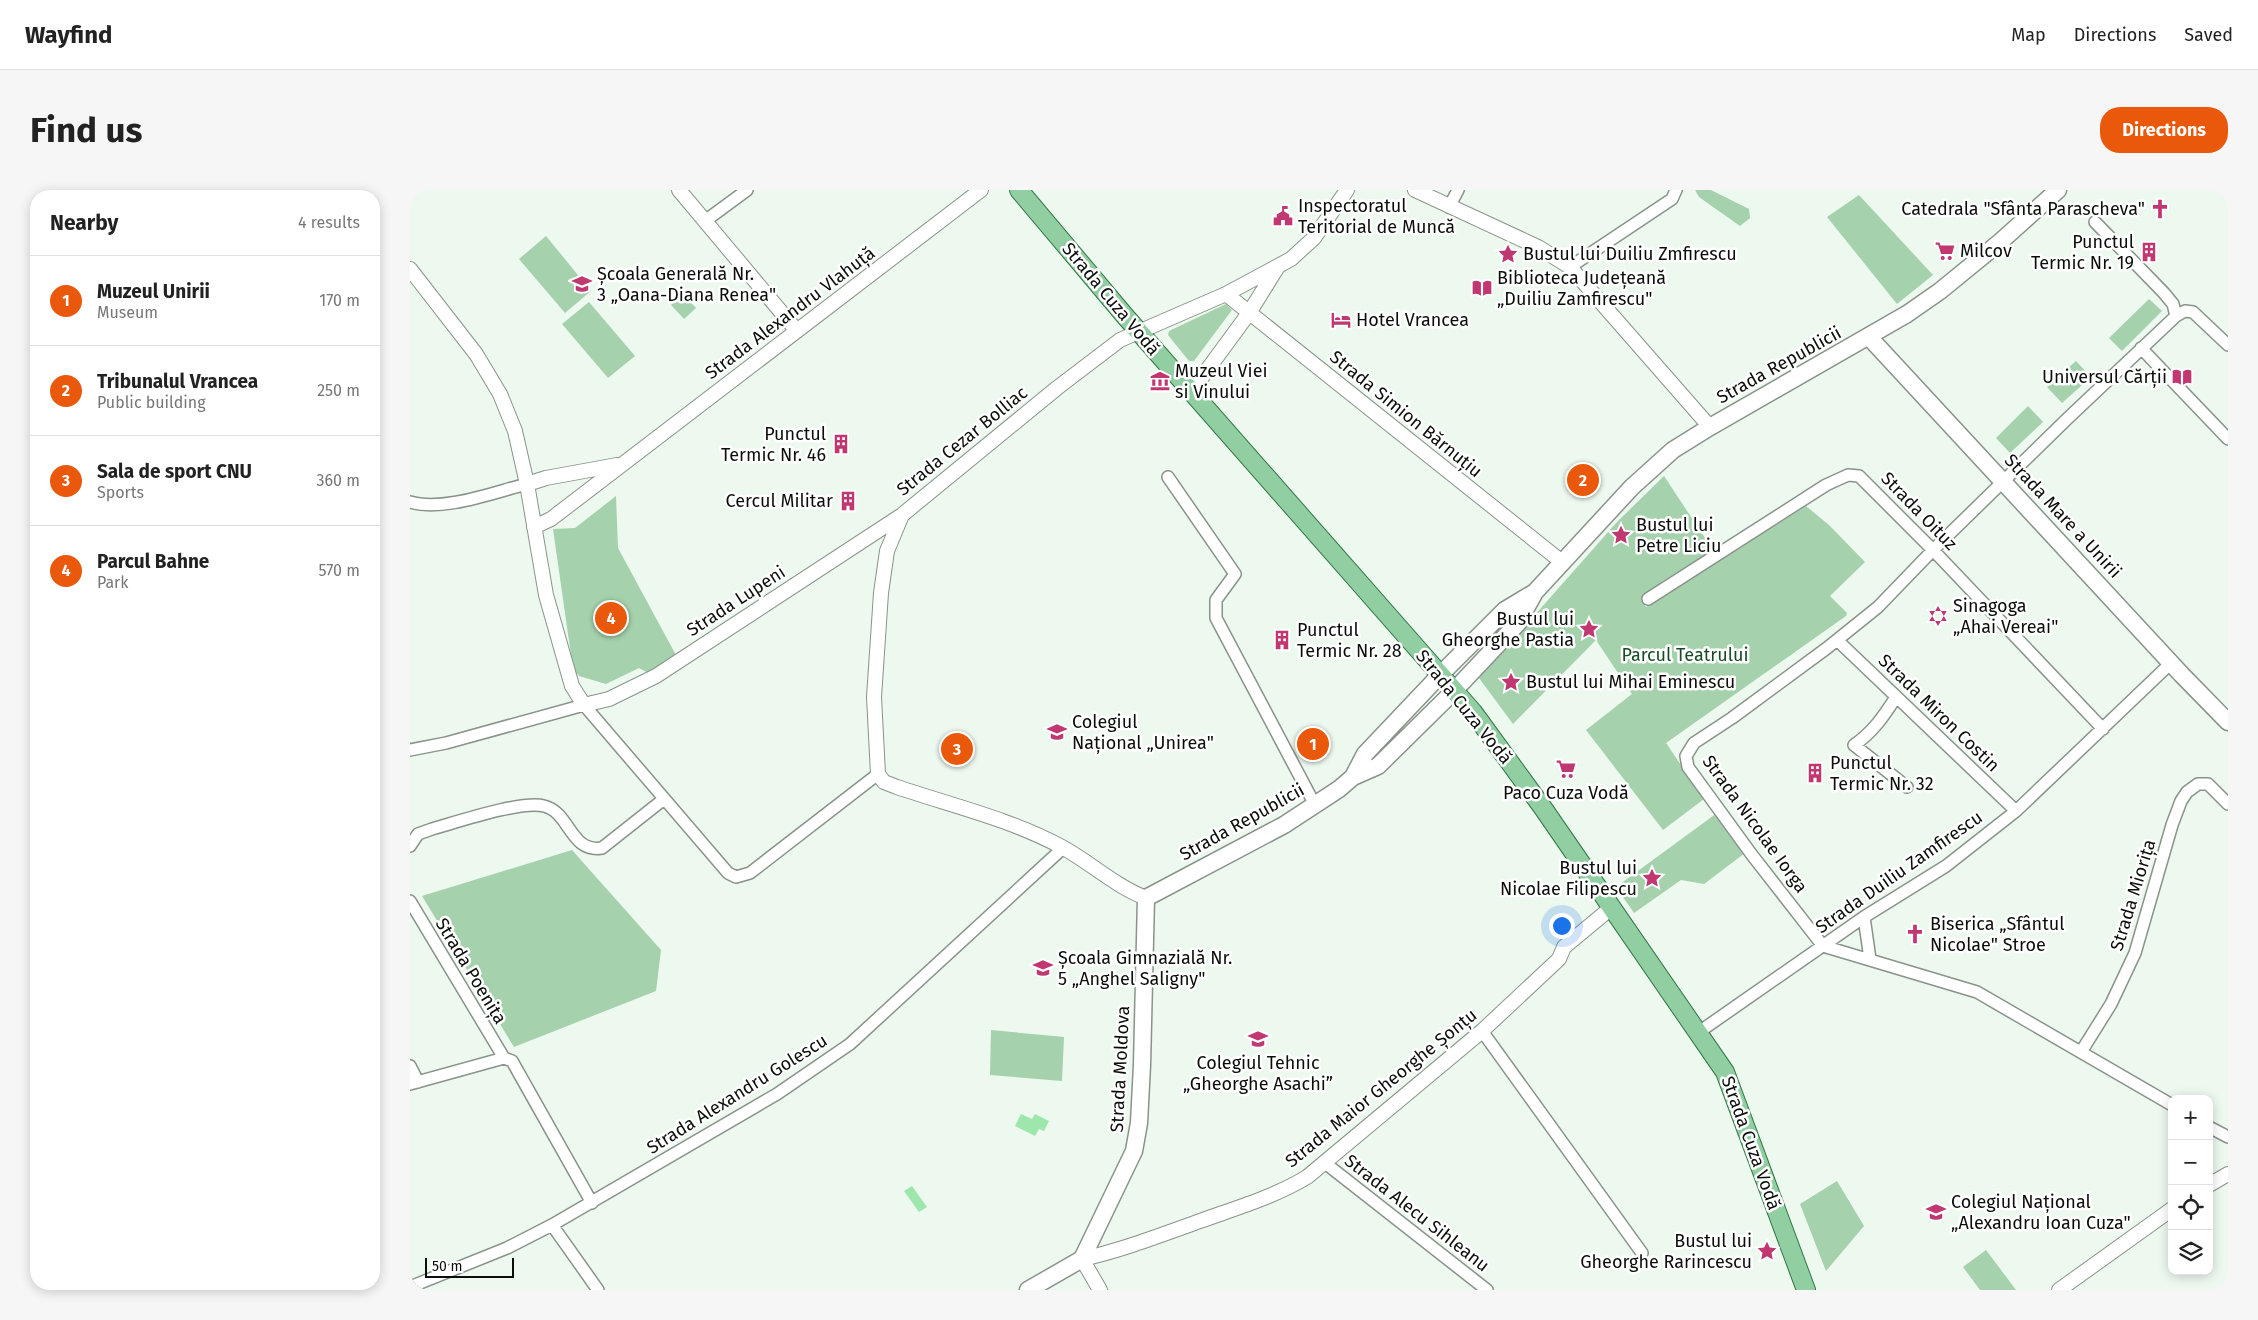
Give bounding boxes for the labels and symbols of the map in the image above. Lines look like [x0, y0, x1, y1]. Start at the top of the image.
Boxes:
place label: Inspectoratul Teritorial de Muncă [1298, 195, 1455, 238]
place label: Catedrala "Sfânta Parascheva" [1901, 198, 2145, 220]
church icon: Catedrala "Sfânta Parascheva" [2149, 198, 2171, 220]
public building icon: Inspectoratul Teritorial de Muncă [1272, 205, 1294, 227]
place label: Punctul Termic Nr. 19 [2031, 231, 2134, 274]
street label: Strada Cuza Vodă [1057, 238, 1165, 360]
supermarket icon: Milcov [1934, 240, 1956, 262]
place label: Milcov [1960, 240, 2012, 262]
building icon: Punctul Termic Nr. 19 [2138, 241, 2160, 263]
street label: Strada Alexandru Vlahuță [701, 242, 880, 385]
place icon: Bustul lui Duiliu Zmfirescu [1497, 243, 1519, 265]
place label: Bustul lui Duiliu Zmfirescu [1523, 243, 1737, 265]
place label: Școala Generală Nr. 3 „Oana-Diana Renea" [597, 263, 776, 306]
place label: Biblioteca Județeană „Duiliu Zamfirescu" [1497, 267, 1666, 310]
school or university icon: Școala Generală Nr. 3 „Oana-Diana Renea" [571, 273, 593, 295]
library icon: Biblioteca Județeană „Duiliu Zamfirescu" [1471, 277, 1493, 299]
hotel icon: Hotel Vrancea [1330, 309, 1352, 331]
place label: Hotel Vrancea [1356, 309, 1469, 331]
street label: Strada Republicii [1713, 322, 1845, 408]
street label: Strada Simion Bărnuțiu [1325, 346, 1487, 483]
place label: Muzeul Viei si Vinului [1175, 360, 1268, 403]
place label: Universul Cărții [2042, 366, 2167, 389]
library icon: Universul Cărții [2171, 366, 2193, 388]
museum icon: Muzeul Viei si Vinului [1149, 370, 1171, 392]
street label: Strada Cezar Bolliac [892, 381, 1032, 500]
place label: Punctul Termic Nr. 46 [721, 423, 826, 466]
building icon: Punctul Termic Nr. 46 [830, 433, 852, 455]
street label: Strada Mare a Unirii [2000, 449, 2126, 583]
pin: 2 [1567, 461, 1599, 499]
street label: Strada Oituz [1876, 467, 1962, 555]
place label: Cercul Militar [726, 490, 833, 512]
building icon: Cercul Militar [837, 490, 859, 512]
place label: Bustul lui Petre Liciu [1636, 514, 1721, 557]
place icon: Bustul lui Petre Liciu [1610, 524, 1632, 546]
street label: Strada Lupeni [683, 561, 789, 641]
place label: Sinagoga „Ahai Vereai" [1953, 595, 2058, 638]
pin: 4 [595, 599, 627, 637]
synagogue icon: Sinagoga „Ahai Vereai" [1927, 605, 1949, 627]
place label: Bustul lui Gheorghe Pastia [1442, 608, 1574, 651]
place icon: Bustul lui Gheorghe Pastia [1578, 618, 1600, 640]
place label: Punctul Termic Nr. 28 [1297, 619, 1402, 662]
building icon: Punctul Termic Nr. 28 [1271, 629, 1293, 651]
park label: Parcul Teatrului [1621, 644, 1749, 666]
street label: Strada Cuza Vodă [1411, 645, 1517, 769]
street label: Strada Miron Costin [1874, 650, 2004, 776]
place icon: Bustul lui Mihai Eminescu [1500, 671, 1522, 693]
place label: Bustul lui Mihai Eminescu [1526, 671, 1735, 693]
place label: Colegiul Național „Unirea" [1072, 711, 1214, 755]
school or university icon: Colegiul Național „Unirea" [1046, 721, 1068, 743]
pin: 1 [1297, 725, 1329, 763]
pin: 3 [941, 730, 973, 768]
street label: Strada Nicolae Iorga [1698, 751, 1812, 897]
place label: Punctul Termic Nr. 32 [1830, 752, 1934, 795]
supermarket icon: Paco Cuza Vodă [1555, 758, 1577, 780]
building icon: Punctul Termic Nr. 32 [1804, 762, 1826, 784]
street label: Strada Republicii [1176, 779, 1308, 865]
place label: Paco Cuza Vodă [1503, 782, 1629, 804]
street label: Strada Duiliu Zamfirescu [1811, 806, 1987, 938]
street label: Strada Miorița [2106, 837, 2161, 954]
place label: Bustul lui Nicolae Filipescu [1500, 857, 1637, 900]
place icon: Bustul lui Nicolae Filipescu [1641, 867, 1663, 889]
your location [1549, 913, 1575, 939]
place label: Biserica „Sfântul Nicolae" Stroe [1930, 913, 2064, 956]
street label: Strada Poenița [430, 914, 511, 1029]
church icon: Biserica „Sfântul Nicolae" Stroe [1904, 923, 1926, 945]
place label: Școala Gimnazială Nr. 5 „Anghel Saligny" [1058, 947, 1232, 990]
school or university icon: Școala Gimnazială Nr. 5 „Anghel Saligny" [1032, 957, 1054, 979]
street label: Strada Maior Gheorghe Șonțu [1281, 1004, 1482, 1173]
street label: Strada Moldova [1106, 1005, 1134, 1133]
school or university icon: Colegiul Tehnic „Gheorghe Asachi” [1247, 1028, 1269, 1050]
street label: Strada Alexandru Golescu [643, 1029, 831, 1159]
place label: Colegiul Tehnic „Gheorghe Asachi” [1183, 1052, 1333, 1095]
street label: Strada Cuza Vodă [1717, 1073, 1785, 1213]
street label: Strada Alecu Sihleanu [1340, 1150, 1494, 1276]
place label: Colegiul Național „Alexandru Ioan Cuza" [1951, 1191, 2131, 1234]
school or university icon: Colegiul Național „Alexandru Ioan Cuza" [1925, 1201, 1947, 1223]
place label: Bustul lui Gheorghe Rarincescu [1580, 1230, 1752, 1273]
place icon: Bustul lui Gheorghe Rarincescu [1756, 1240, 1778, 1262]
scale bar [425, 1255, 514, 1278]

